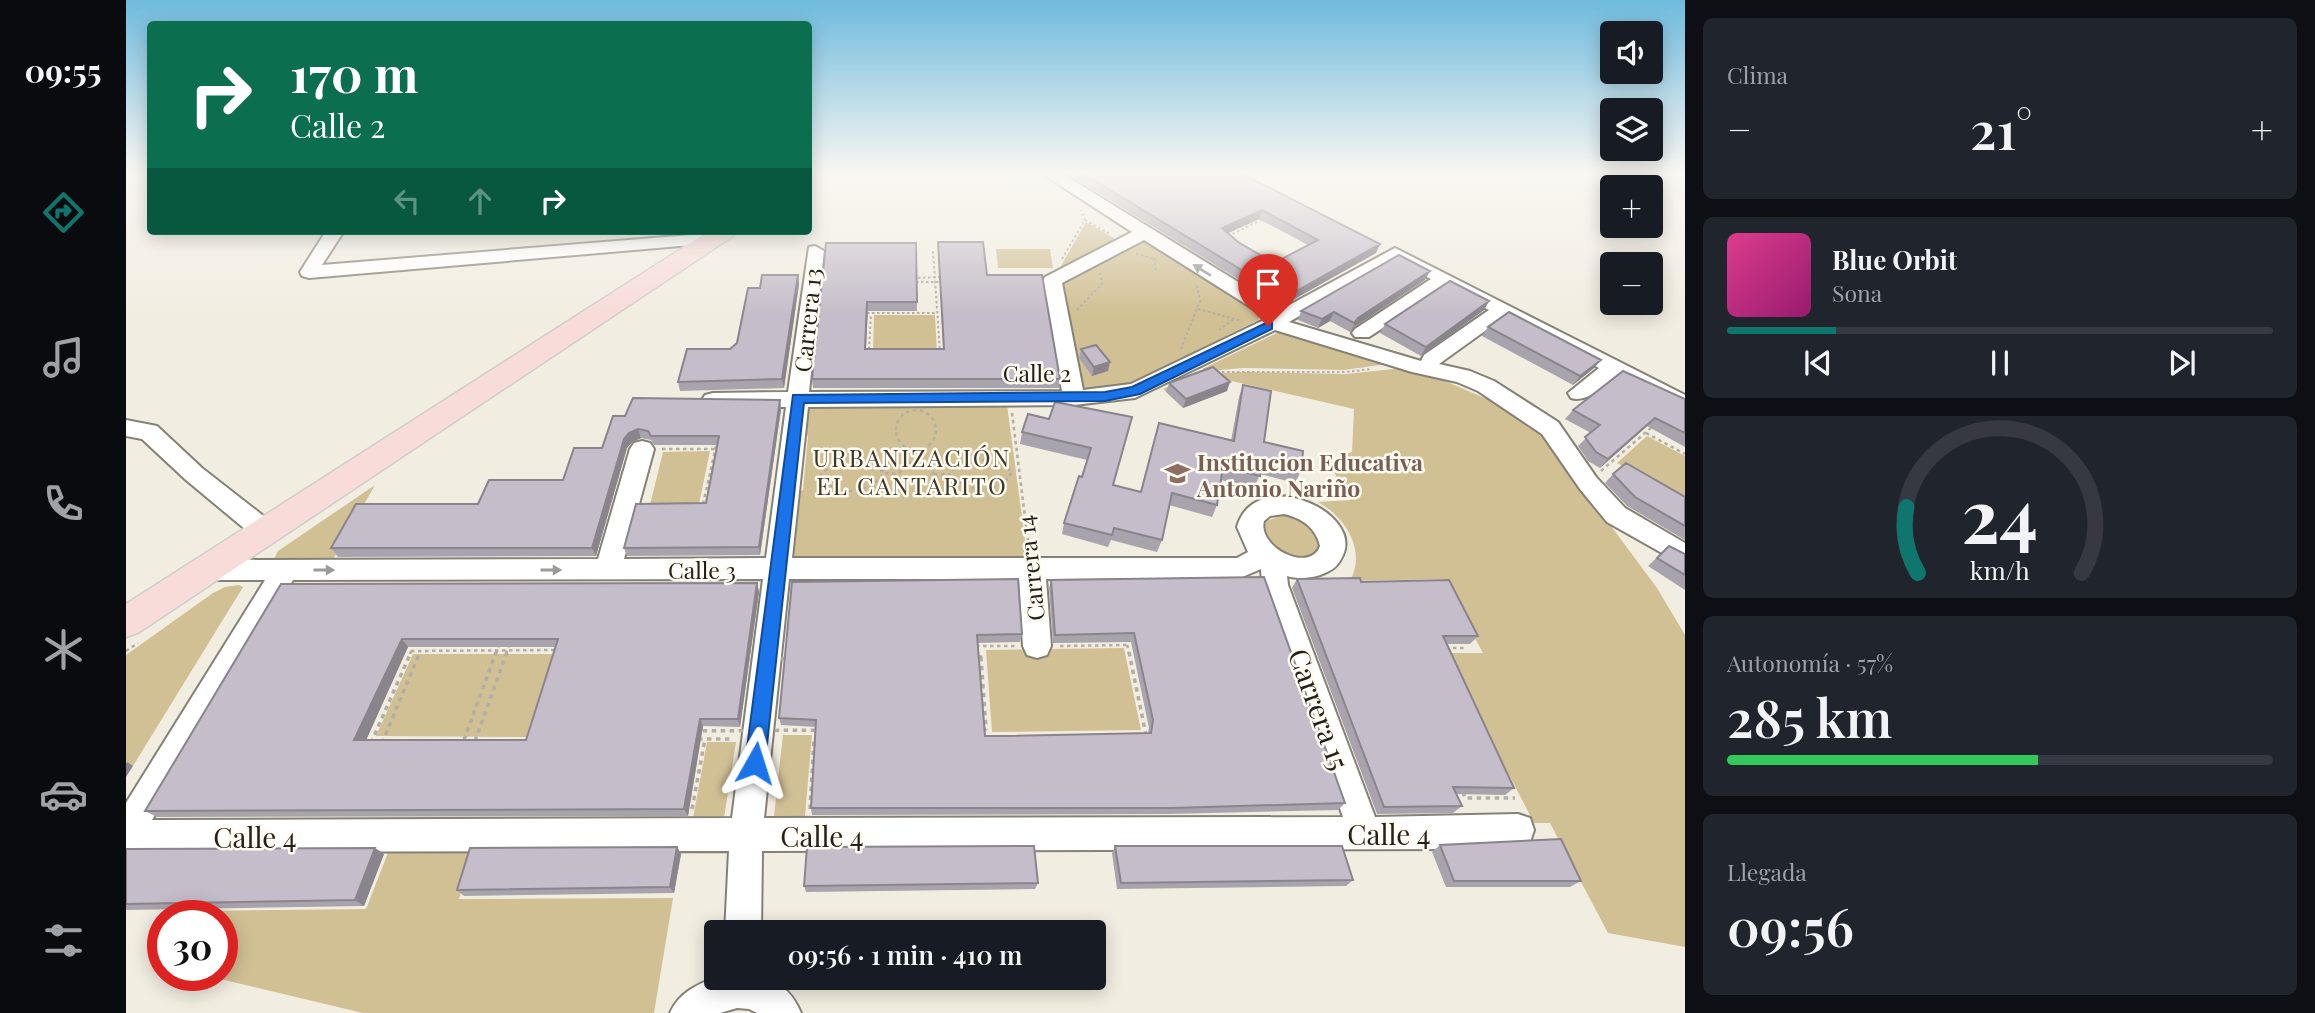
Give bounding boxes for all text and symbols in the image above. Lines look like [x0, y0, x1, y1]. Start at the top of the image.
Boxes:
map controls [1600, 21, 1663, 315]
button: sound [1600, 21, 1663, 84]
text: 170 m [290, 40, 418, 105]
text: 09:55 [25, 48, 102, 91]
icon: right [175, 49, 266, 140]
text: Clima [1727, 59, 1788, 90]
text: 21° [1970, 94, 2032, 163]
button: layers [1600, 98, 1663, 161]
text: Calle 2 [290, 103, 385, 146]
text: − [1727, 103, 1752, 154]
text: + [2251, 103, 2273, 154]
button: + [1600, 175, 1663, 238]
icon: left [388, 182, 426, 220]
icon: ahead [461, 182, 499, 220]
icon: right [534, 182, 572, 220]
icon: directions [39, 188, 88, 237]
text: Blue Orbit [1832, 242, 1957, 277]
button: − [1600, 252, 1663, 315]
pin [1238, 254, 1298, 326]
one-way arrow [1193, 263, 1212, 276]
icon: arrive [1249, 265, 1287, 303]
street label: Carrera 13 [786, 266, 828, 374]
text: Sona [1832, 277, 1882, 308]
icon: music [39, 333, 88, 382]
icon: previous [1799, 344, 1837, 382]
icon: pause [1981, 344, 2019, 382]
icon: next [2163, 344, 2201, 382]
street label: Calle 2 [1003, 357, 1071, 388]
district label: URBANIZACIÓN EL CANTARITO [813, 441, 1011, 501]
place label: Institucion Educativa Antonio Nariño [1196, 446, 1423, 503]
school or university icon: Institucion Educativa Antonio Nariño [1163, 460, 1191, 488]
text: 24 [1962, 464, 2038, 561]
icon: phone [39, 479, 88, 528]
street label: Carrera 14 [1009, 514, 1051, 622]
text: km/h [1970, 552, 2030, 585]
street label: Calle 3 [668, 554, 736, 585]
one-way arrow [313, 564, 335, 576]
one-way arrow [540, 564, 562, 576]
icon: climate [39, 625, 88, 674]
street label: Carrera 15 [1281, 643, 1359, 775]
text: Autonomía · 57% [1727, 647, 1893, 678]
text: 285 km [1727, 682, 1892, 751]
position arrow [718, 726, 792, 800]
icon: car [39, 770, 88, 819]
street label: Calle 4 [1347, 815, 1431, 852]
street label: Calle 4 [780, 817, 864, 854]
street label: Calle 4 [213, 818, 297, 855]
text: Llegada [1727, 856, 1807, 887]
text: 09:56 [1727, 891, 1854, 960]
speed limit sign: 30 [147, 900, 238, 991]
icon: filters [39, 916, 88, 965]
text: 09:56 · 1 min · 410 m [788, 937, 1022, 972]

